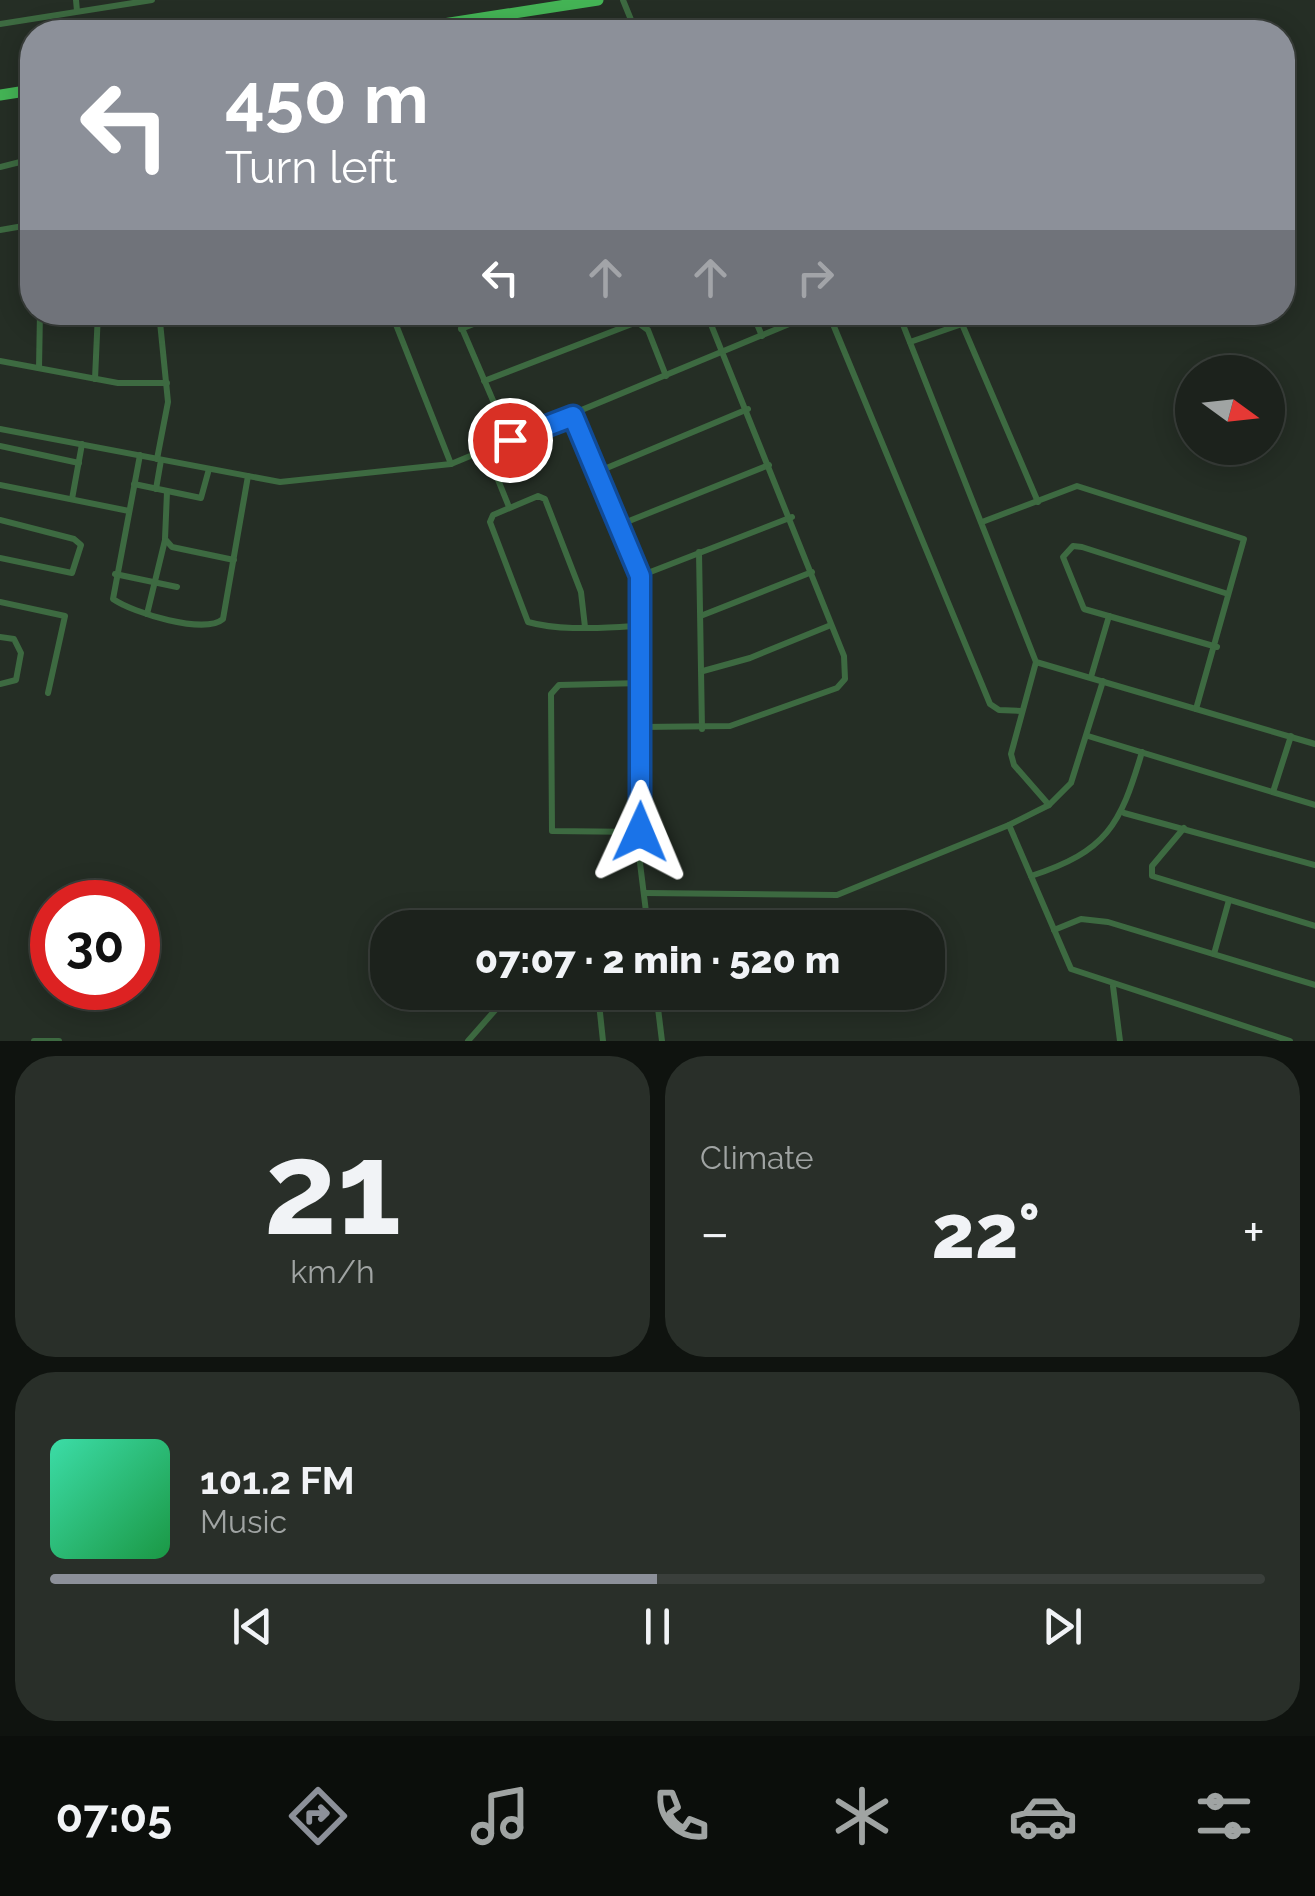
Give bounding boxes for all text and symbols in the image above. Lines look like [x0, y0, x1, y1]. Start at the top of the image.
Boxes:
text: 450 m [225, 57, 429, 139]
icon: left [60, 60, 190, 190]
text: Turn left [225, 141, 397, 194]
icon: left [473, 250, 528, 305]
icon: ahead [578, 250, 633, 305]
icon: ahead [683, 250, 738, 305]
icon: right [788, 250, 843, 305]
north arrow [1175, 355, 1285, 465]
map controls [1175, 355, 1285, 465]
pin [468, 398, 553, 483]
icon: arrive [483, 413, 538, 468]
position arrow [588, 780, 692, 884]
speed limit sign: 30 [30, 880, 160, 1010]
text: 07:07 · 2 min · 520 m [475, 937, 840, 982]
text: 21 [264, 1112, 401, 1264]
text: Climate [700, 1139, 814, 1176]
text: 22° [932, 1187, 1040, 1276]
text: − [700, 1200, 730, 1265]
text: + [1242, 1200, 1265, 1265]
text: km/h [290, 1253, 375, 1290]
text: 101.2 FM [200, 1458, 355, 1503]
text: Music [200, 1503, 287, 1540]
icon: previous [225, 1599, 280, 1654]
icon: pause [630, 1599, 685, 1654]
icon: next [1035, 1599, 1090, 1654]
icon: directions [283, 1781, 353, 1851]
icon: music [465, 1781, 535, 1851]
icon: phone [646, 1781, 716, 1851]
icon: climate [827, 1781, 897, 1851]
icon: car [1008, 1781, 1078, 1851]
icon: filters [1189, 1781, 1259, 1851]
text: 07:05 [56, 1790, 172, 1843]

